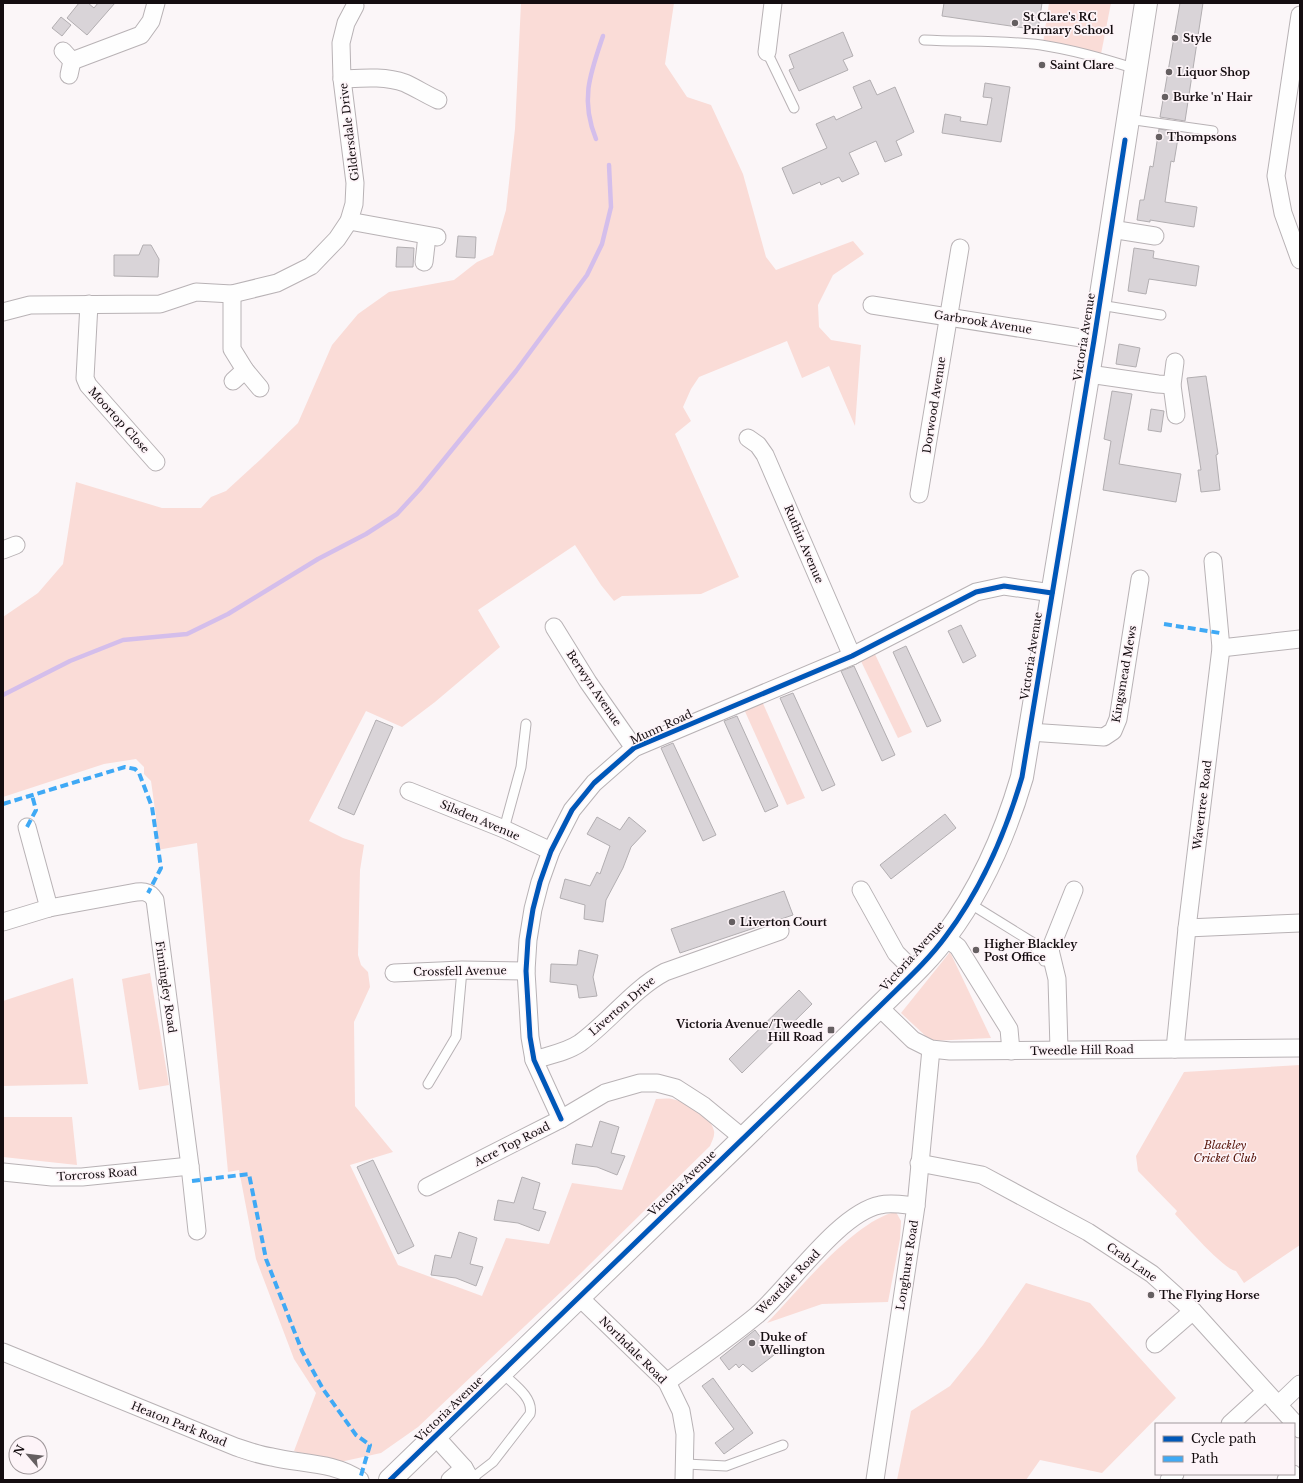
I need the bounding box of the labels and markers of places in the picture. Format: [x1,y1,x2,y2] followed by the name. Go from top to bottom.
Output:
[1023,10,1114,37] place label: St Clare's RC Primary School
[1010,18,1020,28] marker: St Clare's RC Primary School
[1183,31,1212,45] place label: Style
[1170,33,1180,43] marker: Style
[1050,58,1114,72] place label: Saint Clare
[1037,60,1047,70] marker: Saint Clare
[1177,65,1250,79] place label: Liquor Shop
[1164,67,1174,77] marker: Liquor Shop
[1173,90,1253,104] place label: Burke 'n' Hair
[1160,92,1170,102] marker: Burke 'n' Hair
[1167,130,1237,144] place label: Thompsons
[1154,132,1164,142] marker: Thompsons
[740,915,828,929] place label: Liverton Court
[727,917,737,927] marker: Liverton Court
[984,937,1078,964] place label: Higher Blackley Post Office
[971,945,981,955] marker: Higher Blackley Post Office
[675,1017,824,1044] place label: Victoria Avenue/Tweedle Hill Road
[826,1025,836,1035] marker: Victoria Avenue/Tweedle Hill Road
[1159,1288,1260,1302] place label: The Flying Horse
[1146,1290,1156,1300] marker: The Flying Horse
[759,1330,825,1357] place label: Duke of Wellington
[747,1338,757,1348] marker: Duke of Wellington

